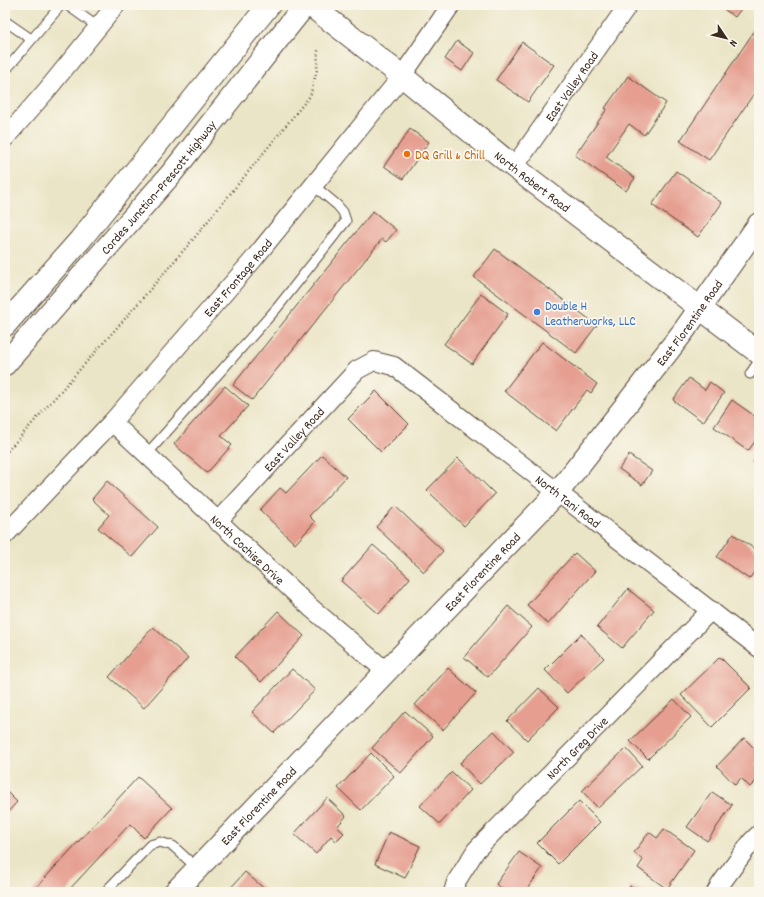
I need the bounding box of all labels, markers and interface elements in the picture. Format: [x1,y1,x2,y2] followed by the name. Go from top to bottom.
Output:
[706,18,746,58] north arrow
[724,36,741,50] text: N
[542,48,604,127] street label: East Valley Road
[98,117,222,260] street label: Cordes Junction–Prescott Highway
[415,147,485,166] place label: DQ Grill & Chill
[489,148,573,218] street label: North Robert Road
[402,149,412,159] marker: DQ Grill & Chill
[200,236,278,322] street label: East Frontage Road
[653,277,729,371] street label: East Florentine Road
[545,298,636,332] place label: Double H Leatherworks, LLC
[532,307,542,317] marker: Double H Leatherworks, LLC
[261,404,330,477] street label: East Valley Road
[530,471,604,534] street label: North Tani Road
[205,511,288,591] street label: North Cochise Drive
[441,529,526,617] street label: East Florentine Road
[543,713,614,785] street label: North Greg Drive
[217,763,302,851] street label: East Florentine Road

